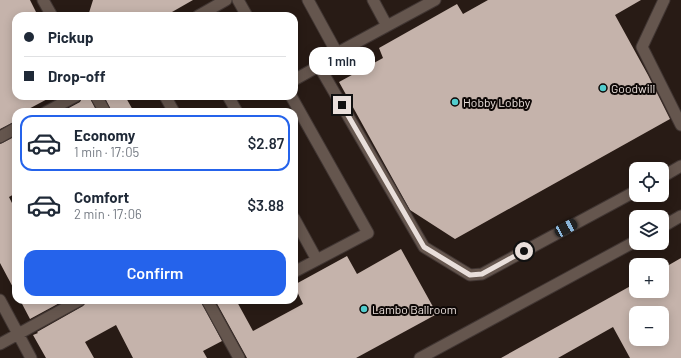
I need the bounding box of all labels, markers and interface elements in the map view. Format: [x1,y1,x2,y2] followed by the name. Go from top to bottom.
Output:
[48,28,94,46] text: Pickup
[309,47,375,75] callout: 1 min
[328,53,356,69] text: 1 min
[48,67,106,85] text: Drop-off
[611,81,655,95] place label: Goodwill
[598,83,608,93] marker: Goodwill
[463,95,531,109] place label: Hobby Lobby
[333,96,351,114] route end
[450,97,460,107] marker: Hobby Lobby
[26,125,62,161] icon: car
[74,126,135,144] text: Economy
[248,134,284,152] text: $2.87
[74,144,139,160] text: 1 min · 17:05
[629,162,669,346] map controls
[629,162,669,202] button: locate
[26,187,62,223] icon: car
[74,188,129,206] text: Comfort
[247,196,284,214] text: $3.88
[74,206,142,222] text: 2 min · 17:06
[629,210,669,250] button: layers
[553,217,579,239] car
[515,242,533,260] route start
[24,250,286,296] button: Confirm
[629,258,669,298] button: +
[372,302,457,316] place label: Lambo Ballroom
[359,304,369,314] marker: Lambo Ballroom
[629,306,669,346] button: −

